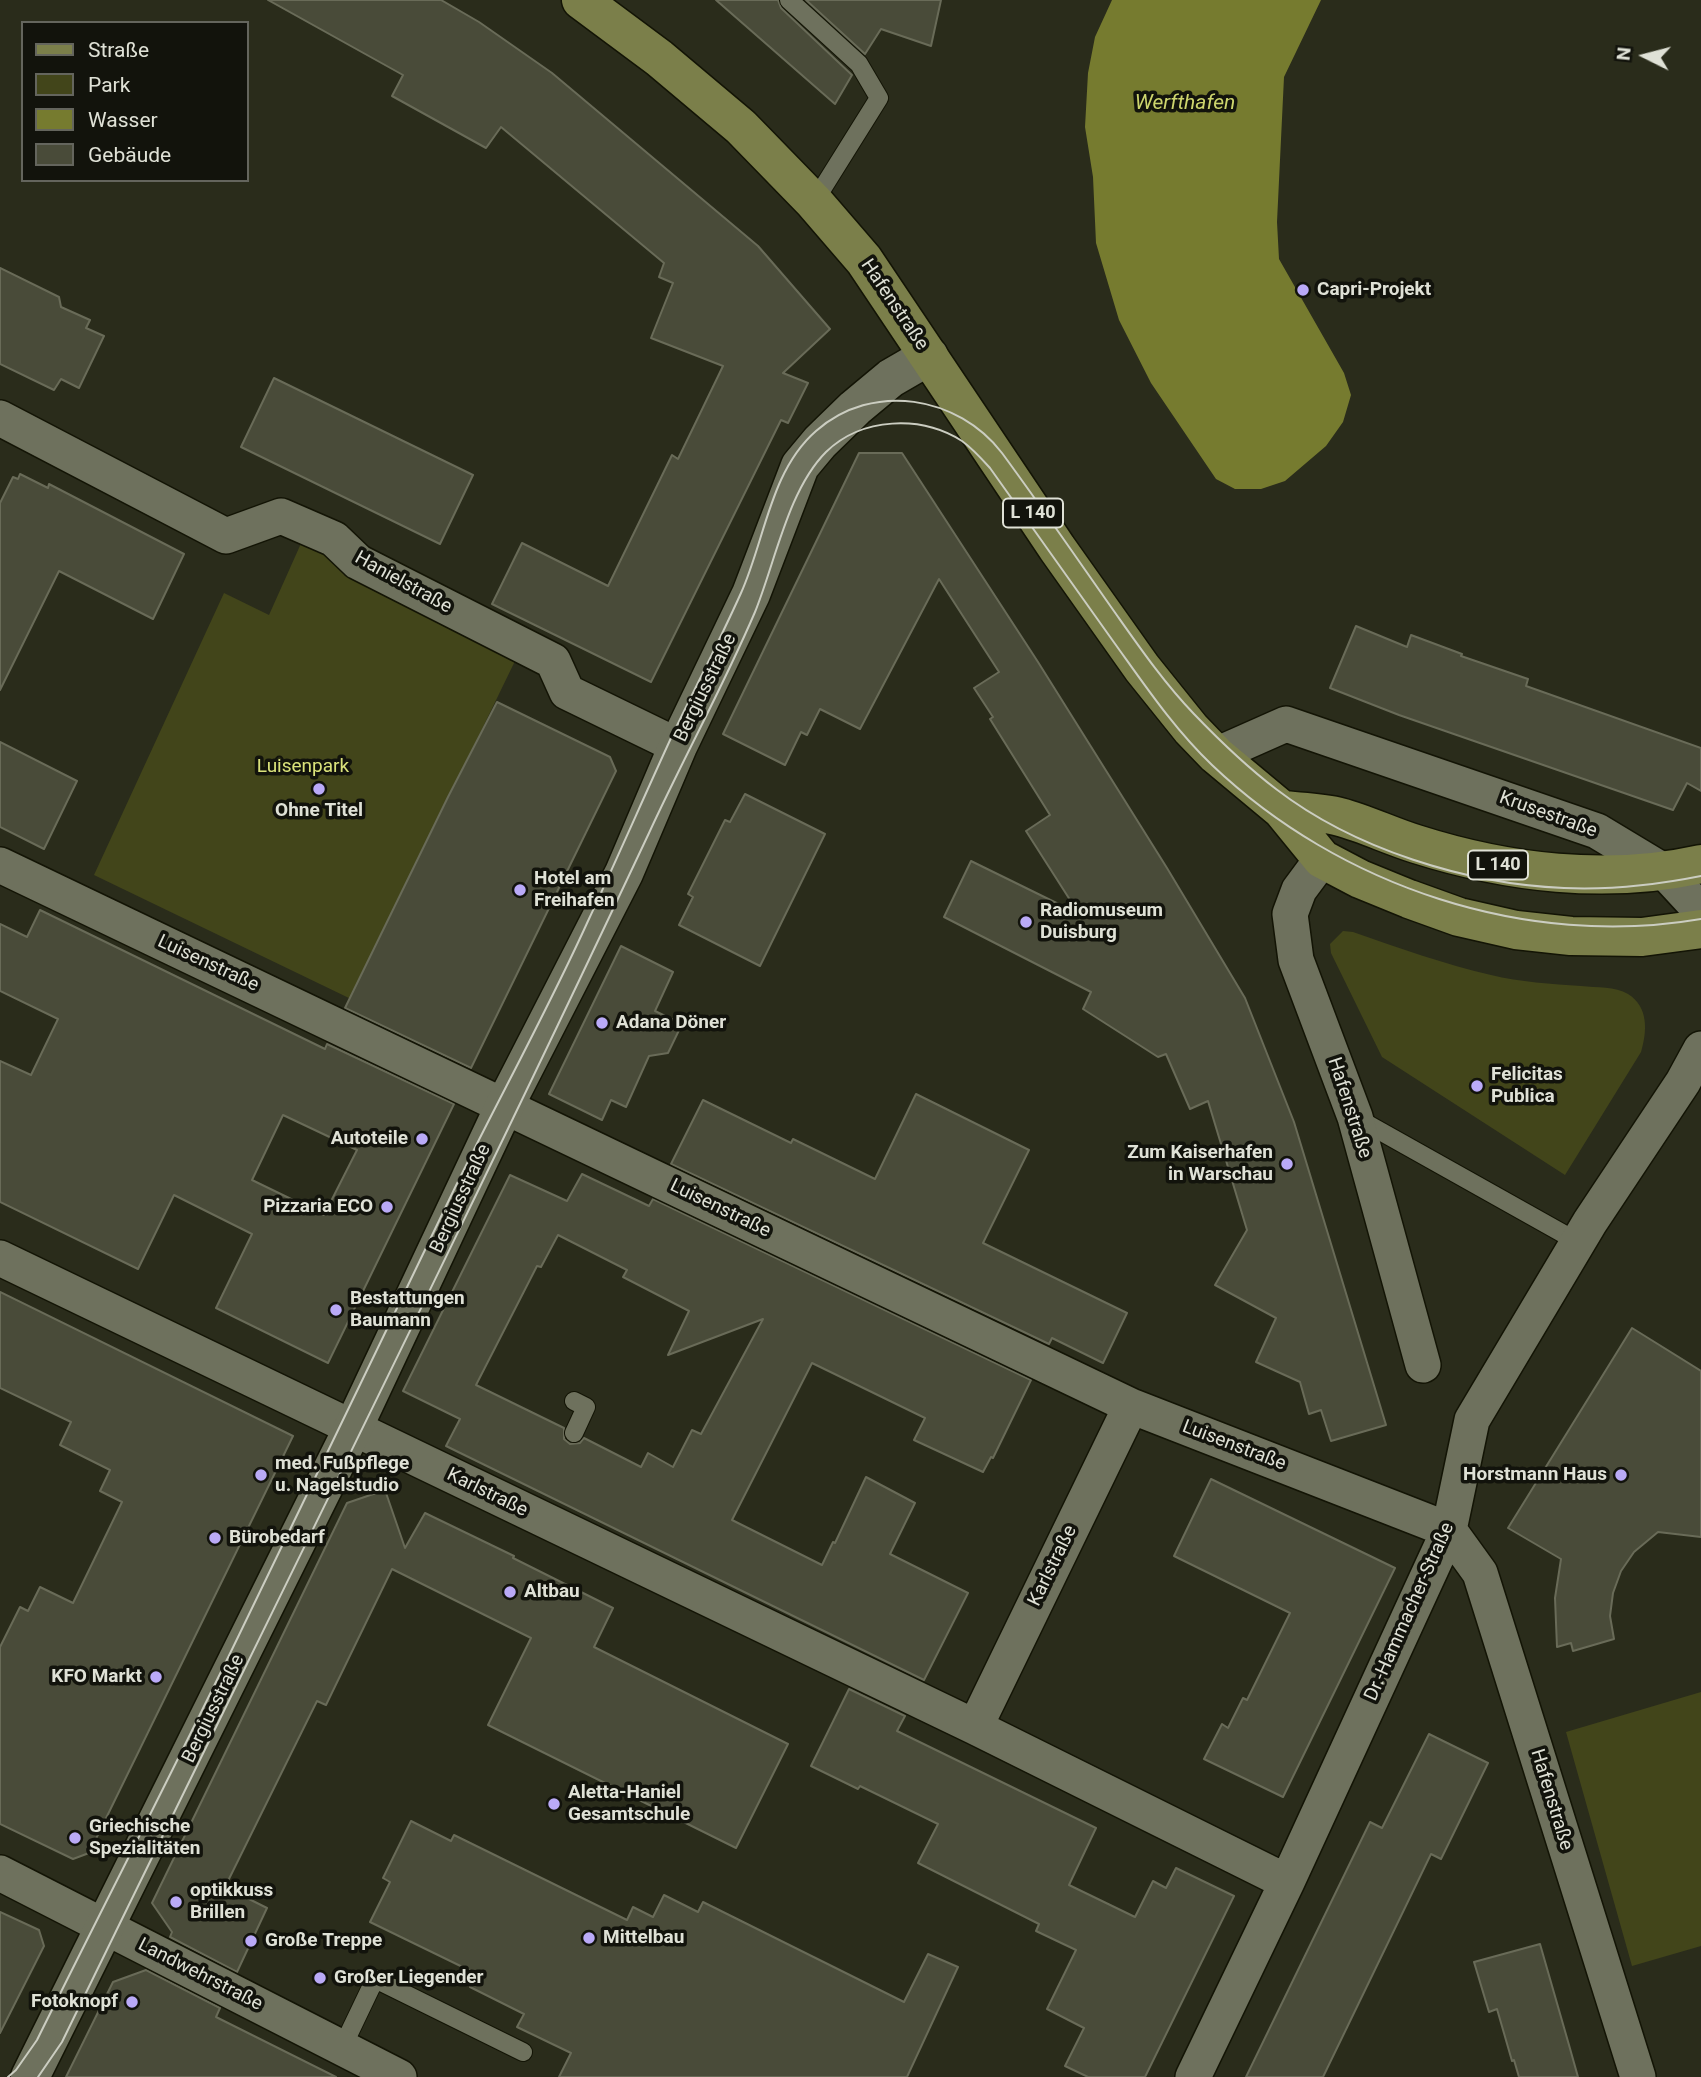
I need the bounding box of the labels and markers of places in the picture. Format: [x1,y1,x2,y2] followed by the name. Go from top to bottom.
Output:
[1317,279,1431,301] place label: Capri-Projekt
[1295,282,1311,298] marker: Capri-Projekt
[311,781,327,797] marker: Ohne Titel
[275,800,363,822] place label: Ohne Titel
[534,868,615,912] place label: Hotel am Freihafen
[512,882,528,898] marker: Hotel am Freihafen
[1040,900,1163,944] place label: Radiomuseum Duisburg
[1018,914,1034,930] marker: Radiomuseum Duisburg
[616,1012,726,1034] place label: Adana Döner
[594,1015,610,1031] marker: Adana Döner
[1491,1064,1563,1108] place label: Felicitas Publica
[1469,1078,1485,1094] marker: Felicitas Publica
[331,1128,408,1150] place label: Autoteile
[414,1131,430,1147] marker: Autoteile
[1127,1142,1273,1186] place label: Zum Kaiserhafen in Warschau
[1279,1156,1295,1172] marker: Zum Kaiserhafen in Warschau
[263,1196,373,1218] place label: Pizzaria ECO
[379,1199,395,1215] marker: Pizzaria ECO
[350,1288,465,1332] place label: Bestattungen Baumann
[328,1302,344,1318] marker: Bestattungen Baumann
[275,1453,409,1497] place label: med. Fußpflege u. Nagelstudio
[1463,1464,1607,1486] place label: Horstmann Haus
[253,1467,269,1483] marker: med. Fußpflege u. Nagelstudio
[1613,1467,1629,1483] marker: Horstmann Haus
[229,1527,325,1549] place label: Bürobedarf
[207,1530,223,1546] marker: Bürobedarf
[524,1581,580,1603] place label: Altbau
[502,1584,518,1600] marker: Altbau
[51,1666,142,1688] place label: KFO Markt
[148,1669,164,1685] marker: KFO Markt
[568,1782,690,1826] place label: Aletta-Haniel Gesamtschule
[546,1796,562,1812] marker: Aletta-Haniel Gesamtschule
[89,1816,201,1860] place label: Griechische Spezialitäten
[67,1830,83,1846] marker: Griechische Spezialitäten
[190,1880,273,1924] place label: optikkuss Brillen
[168,1894,184,1910] marker: optikkuss Brillen
[603,1927,684,1949] place label: Mittelbau
[265,1930,382,1952] place label: Große Treppe
[581,1930,597,1946] marker: Mittelbau
[243,1933,259,1949] marker: Große Treppe
[334,1967,484,1989] place label: Großer Liegender
[312,1970,328,1986] marker: Großer Liegender
[31,1991,118,2013] place label: Fotoknopf
[124,1994,140,2010] marker: Fotoknopf

